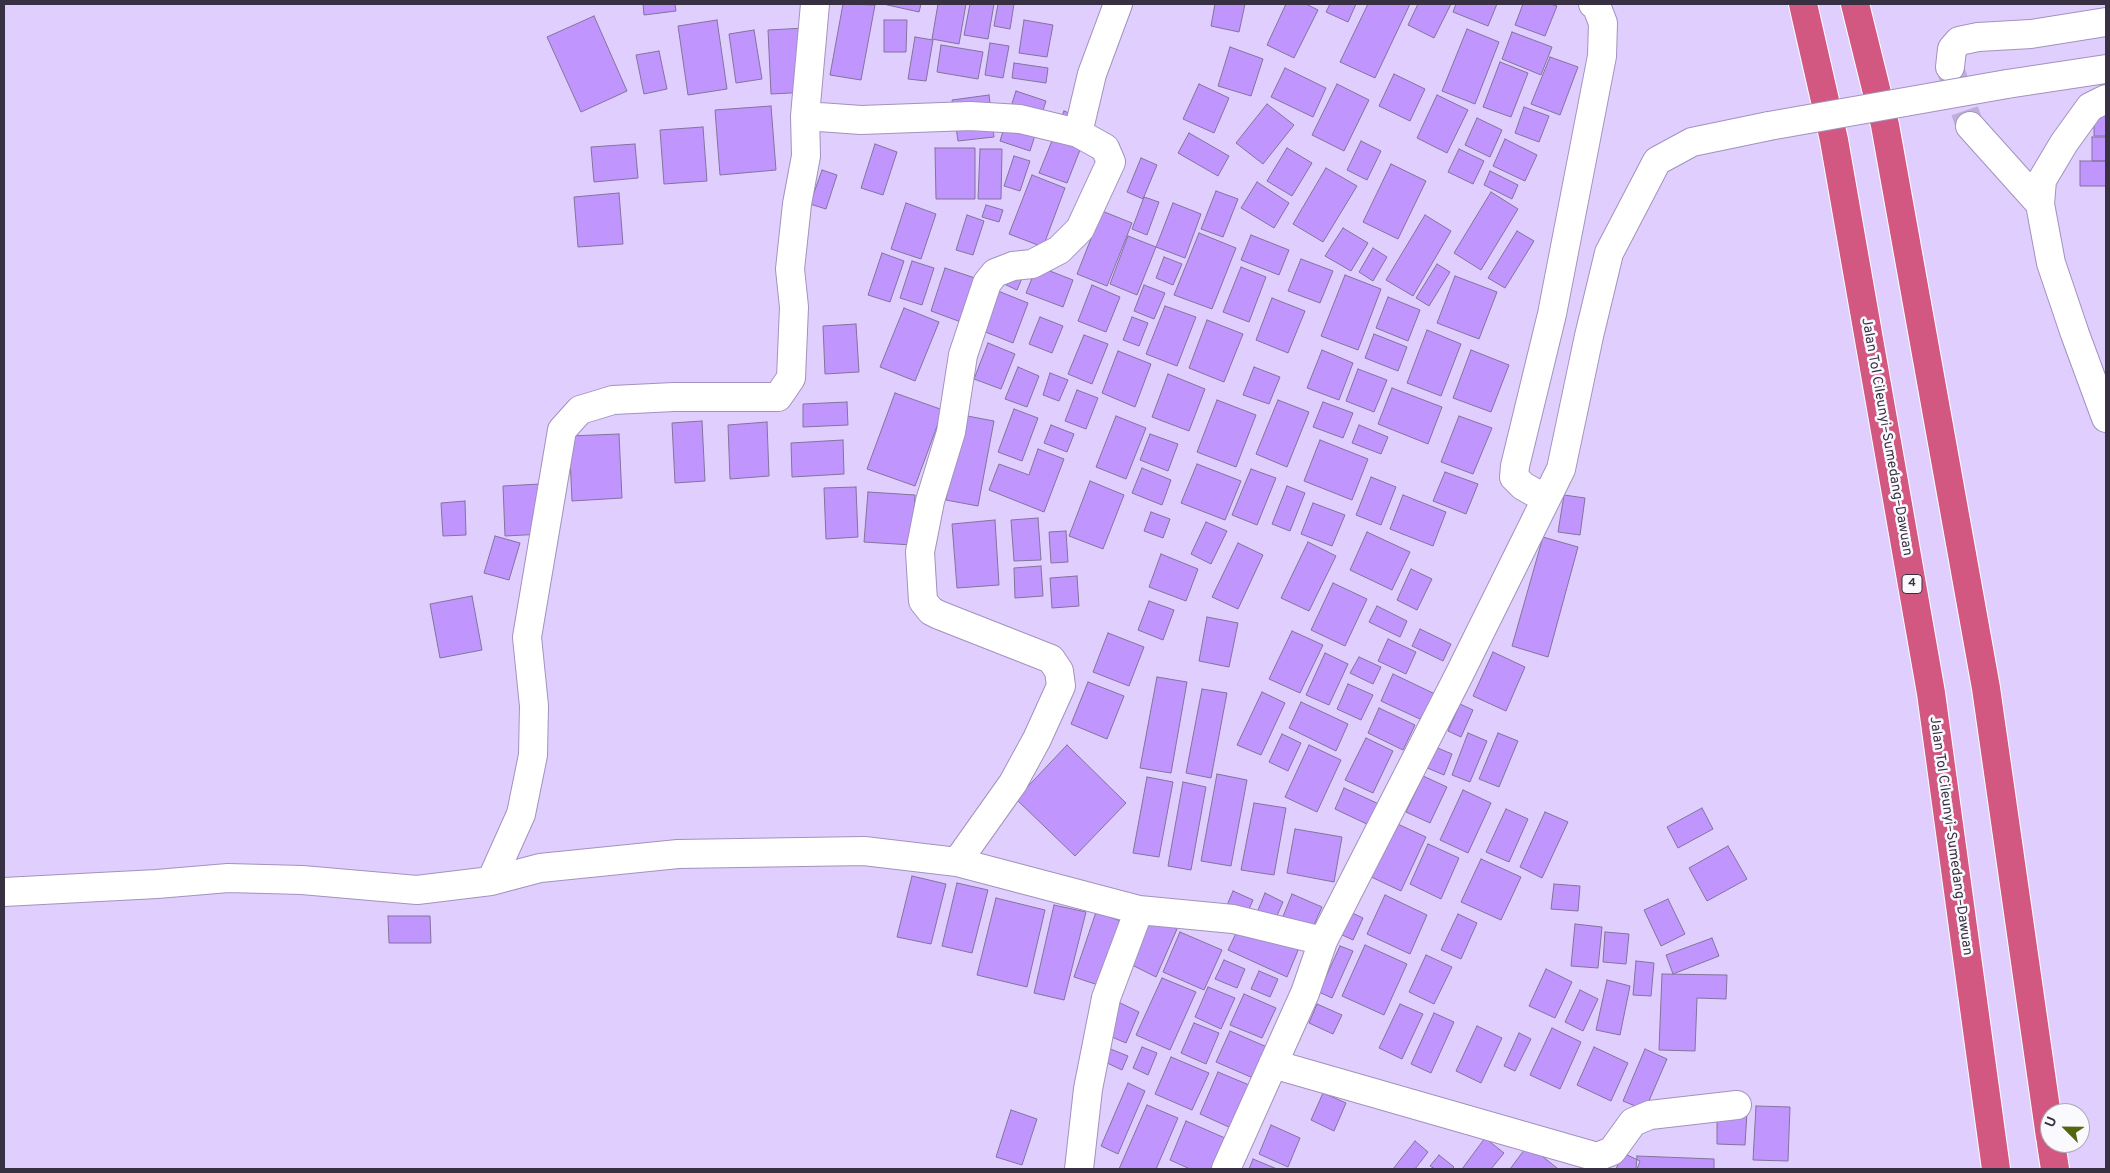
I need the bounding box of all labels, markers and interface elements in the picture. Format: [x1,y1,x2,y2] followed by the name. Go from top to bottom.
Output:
[1857,317,1915,557] street label: Jalan Tol Cileunyi–Sumedang–Dawuan
[1902,574,1922,594] road number: 4
[1925,715,1975,957] street label: Jalan Tol Cileunyi–Sumedang–Dawuan
[2040,1103,2090,1153] north arrow
[2042,1114,2061,1130] text: U

